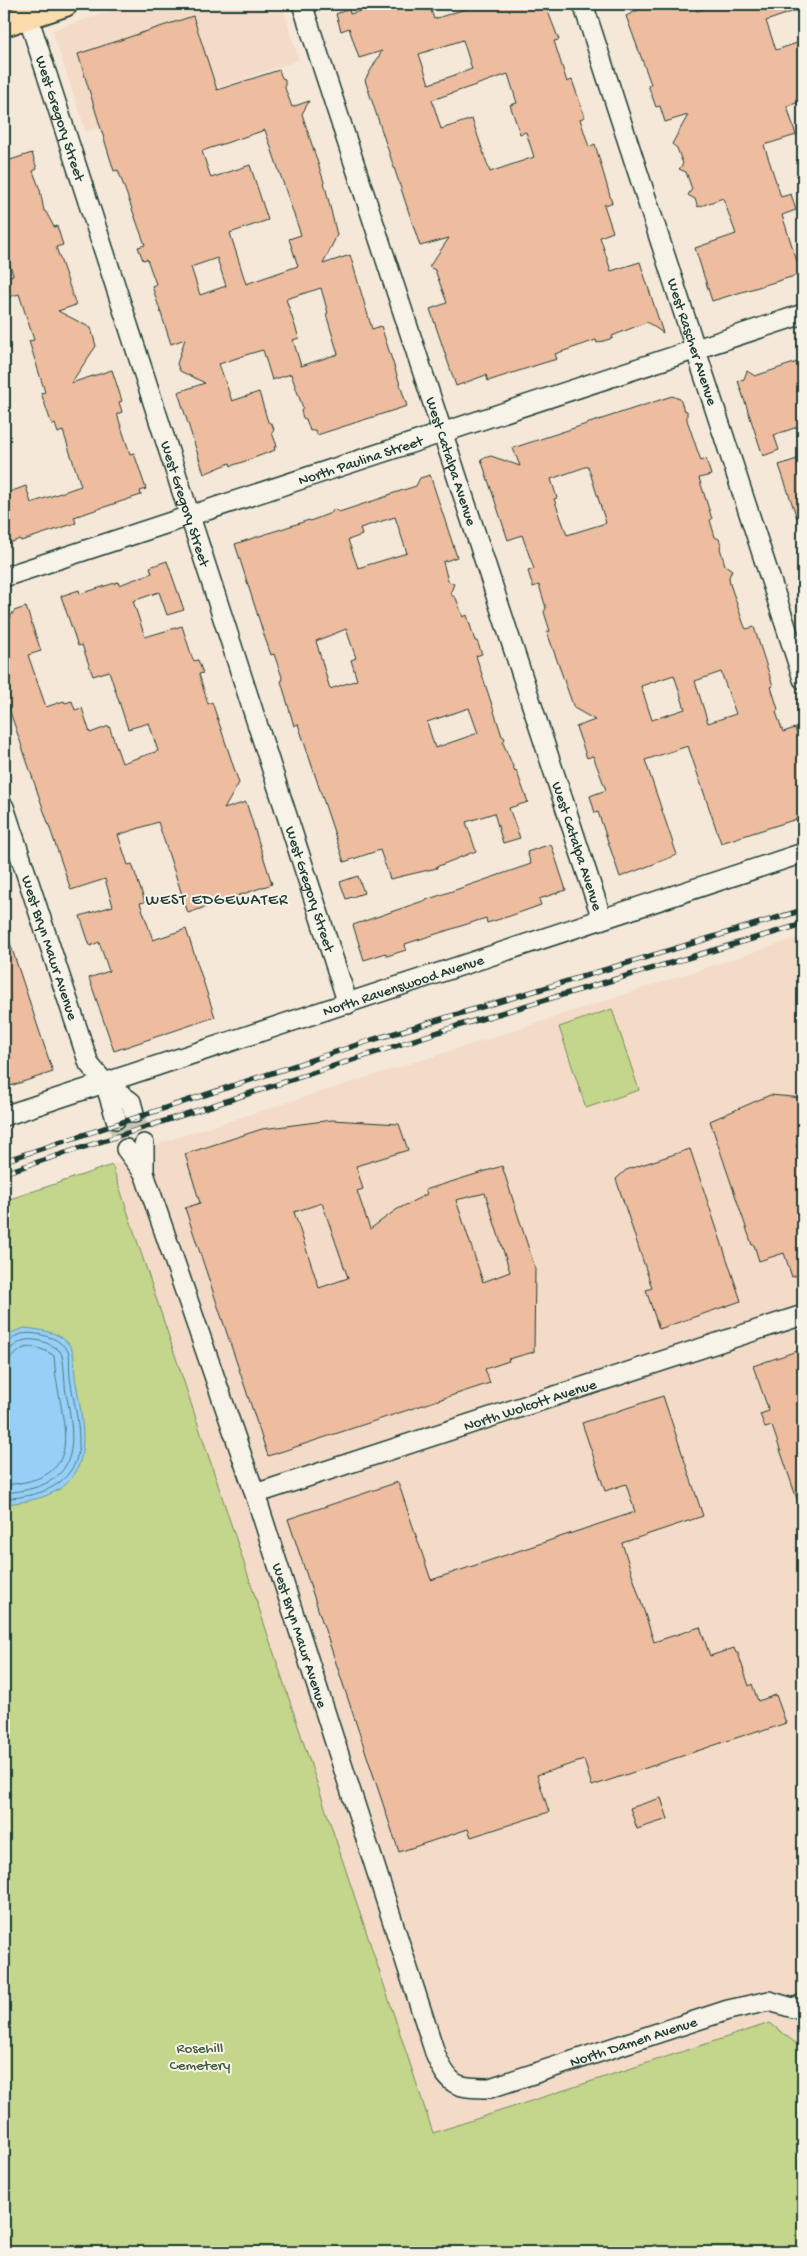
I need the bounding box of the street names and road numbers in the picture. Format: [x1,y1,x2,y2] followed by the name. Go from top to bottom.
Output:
[30,54,88,186] street label: West Gregory Street
[662,276,720,408] street label: West Rascher Avenue
[420,395,480,529] street label: West Catalpa Avenue
[296,432,427,491] street label: North Paulina Street
[155,439,213,571] street label: West Gregory Street
[547,780,606,913] street label: West Catalpa Avenue
[280,824,338,956] street label: West Gregory Street
[16,874,81,1023] street label: West Bryn Mawr Avenue
[321,952,487,1021] street label: North Ravenswood Avenue
[462,1376,599,1436] street label: North Wolcott Avenue
[267,1561,330,1711] street label: West Bryn Mawr Avenue
[568,2014,700,2072] street label: North Damen Avenue

